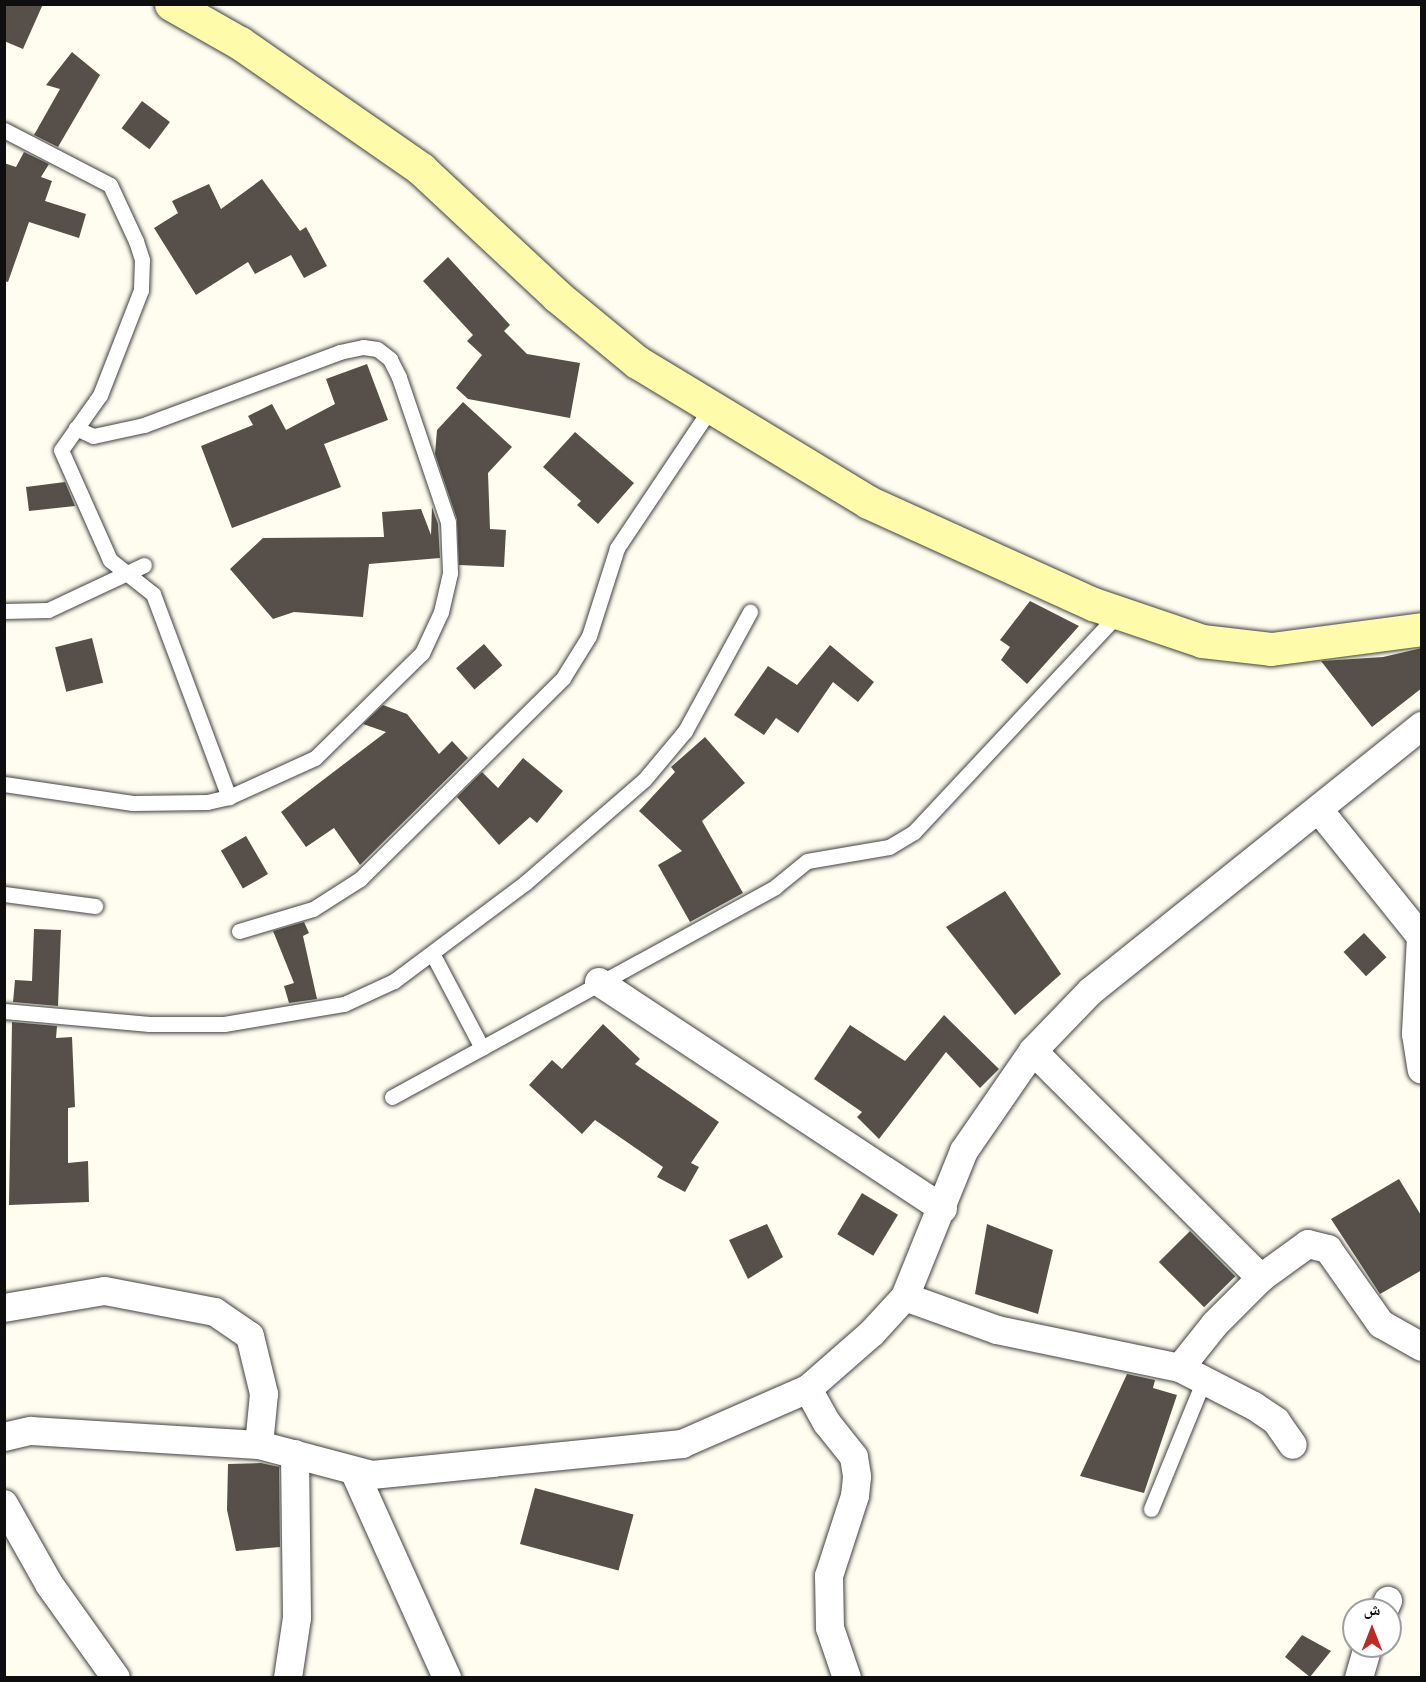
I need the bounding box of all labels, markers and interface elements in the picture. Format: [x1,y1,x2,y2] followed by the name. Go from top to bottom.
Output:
[1342,1598,1402,1658] north arrow
[1364,1598,1380,1625] text: ش

